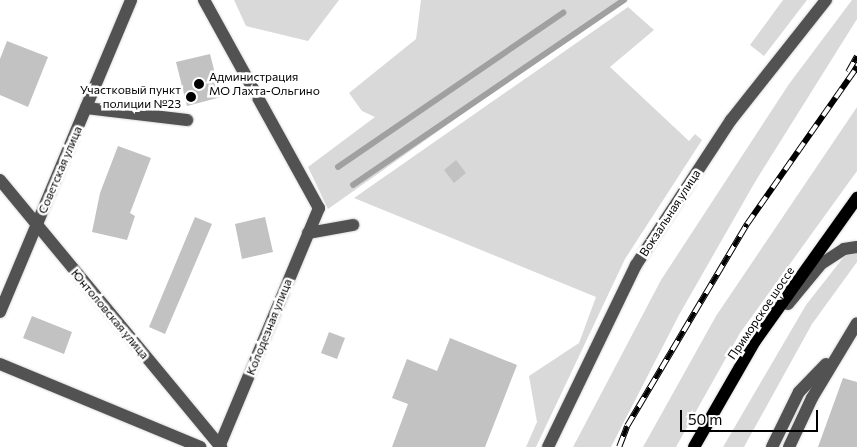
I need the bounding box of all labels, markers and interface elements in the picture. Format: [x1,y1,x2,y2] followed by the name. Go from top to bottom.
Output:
[209,70,320,98] place label: Администрация МО Лахта-Ольгино
[193,78,205,90] marker: Администрация МО Лахта-Ольгино
[80,83,181,111] place label: Участковый пункт полиции №23
[185,91,197,103] marker: Участковый пункт полиции №23
[35,124,85,216] street label: Советская улица
[636,167,704,259] street label: Вокзальная улица
[725,264,797,362] street label: Приморское шоссе
[68,266,152,362] street label: Юнтоловская улица
[243,277,295,377] street label: Колодезная улица
[682,400,820,432] scale bar
[688,410,722,428] text: 50 m

